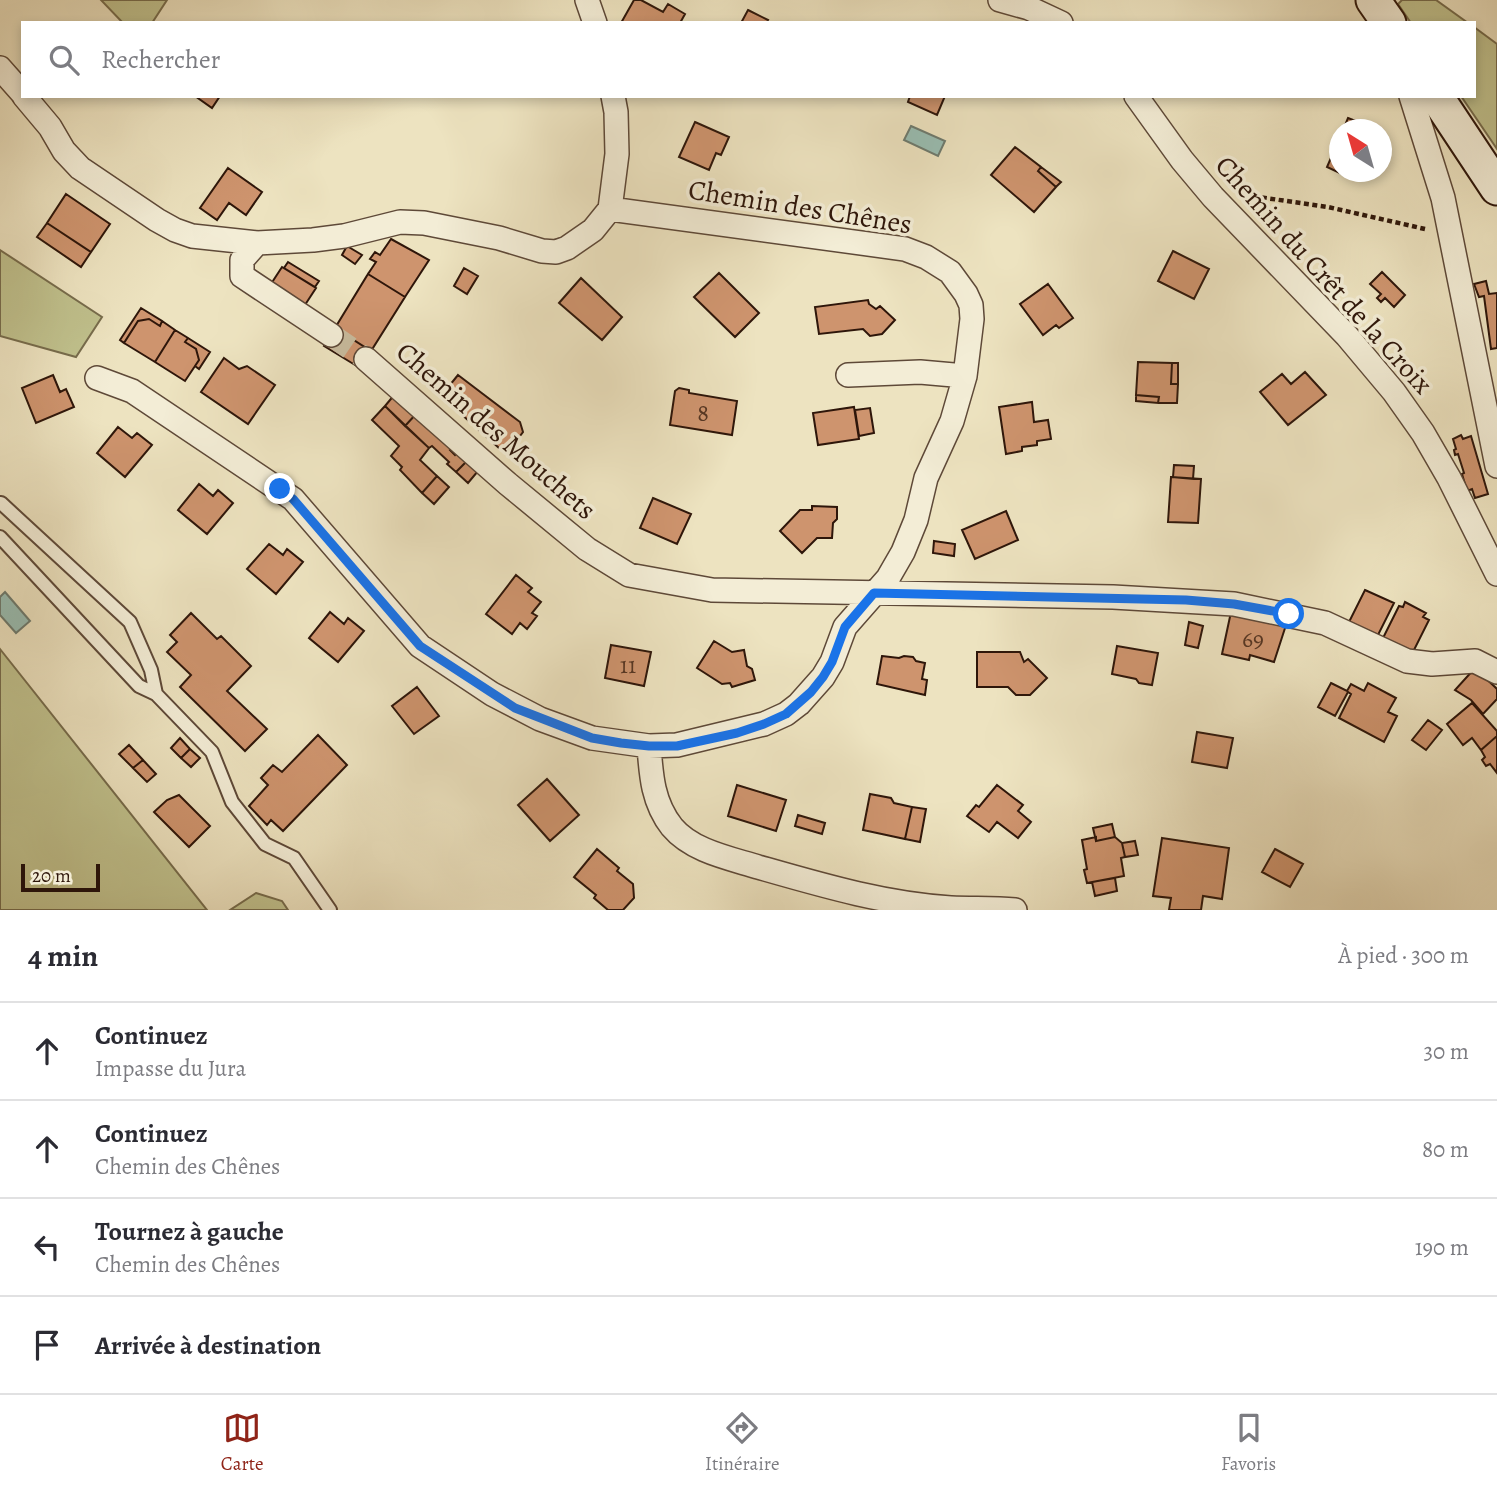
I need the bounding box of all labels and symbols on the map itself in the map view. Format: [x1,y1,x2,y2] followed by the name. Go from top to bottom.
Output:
[1329,119,1392,182] north arrow
[1207,148,1442,403] street label: Chemin du Crêt de la Croix
[686,171,914,243] street label: Chemin des Chênes
[388,333,604,529] street label: Chemin des Mouchets
[697,397,709,429] house number: 8
[264,473,295,504] route end
[1273,598,1304,629] route start
[1242,623,1264,655] house number: 69
[620,649,636,681] house number: 11
[21,861,100,893] scale bar

